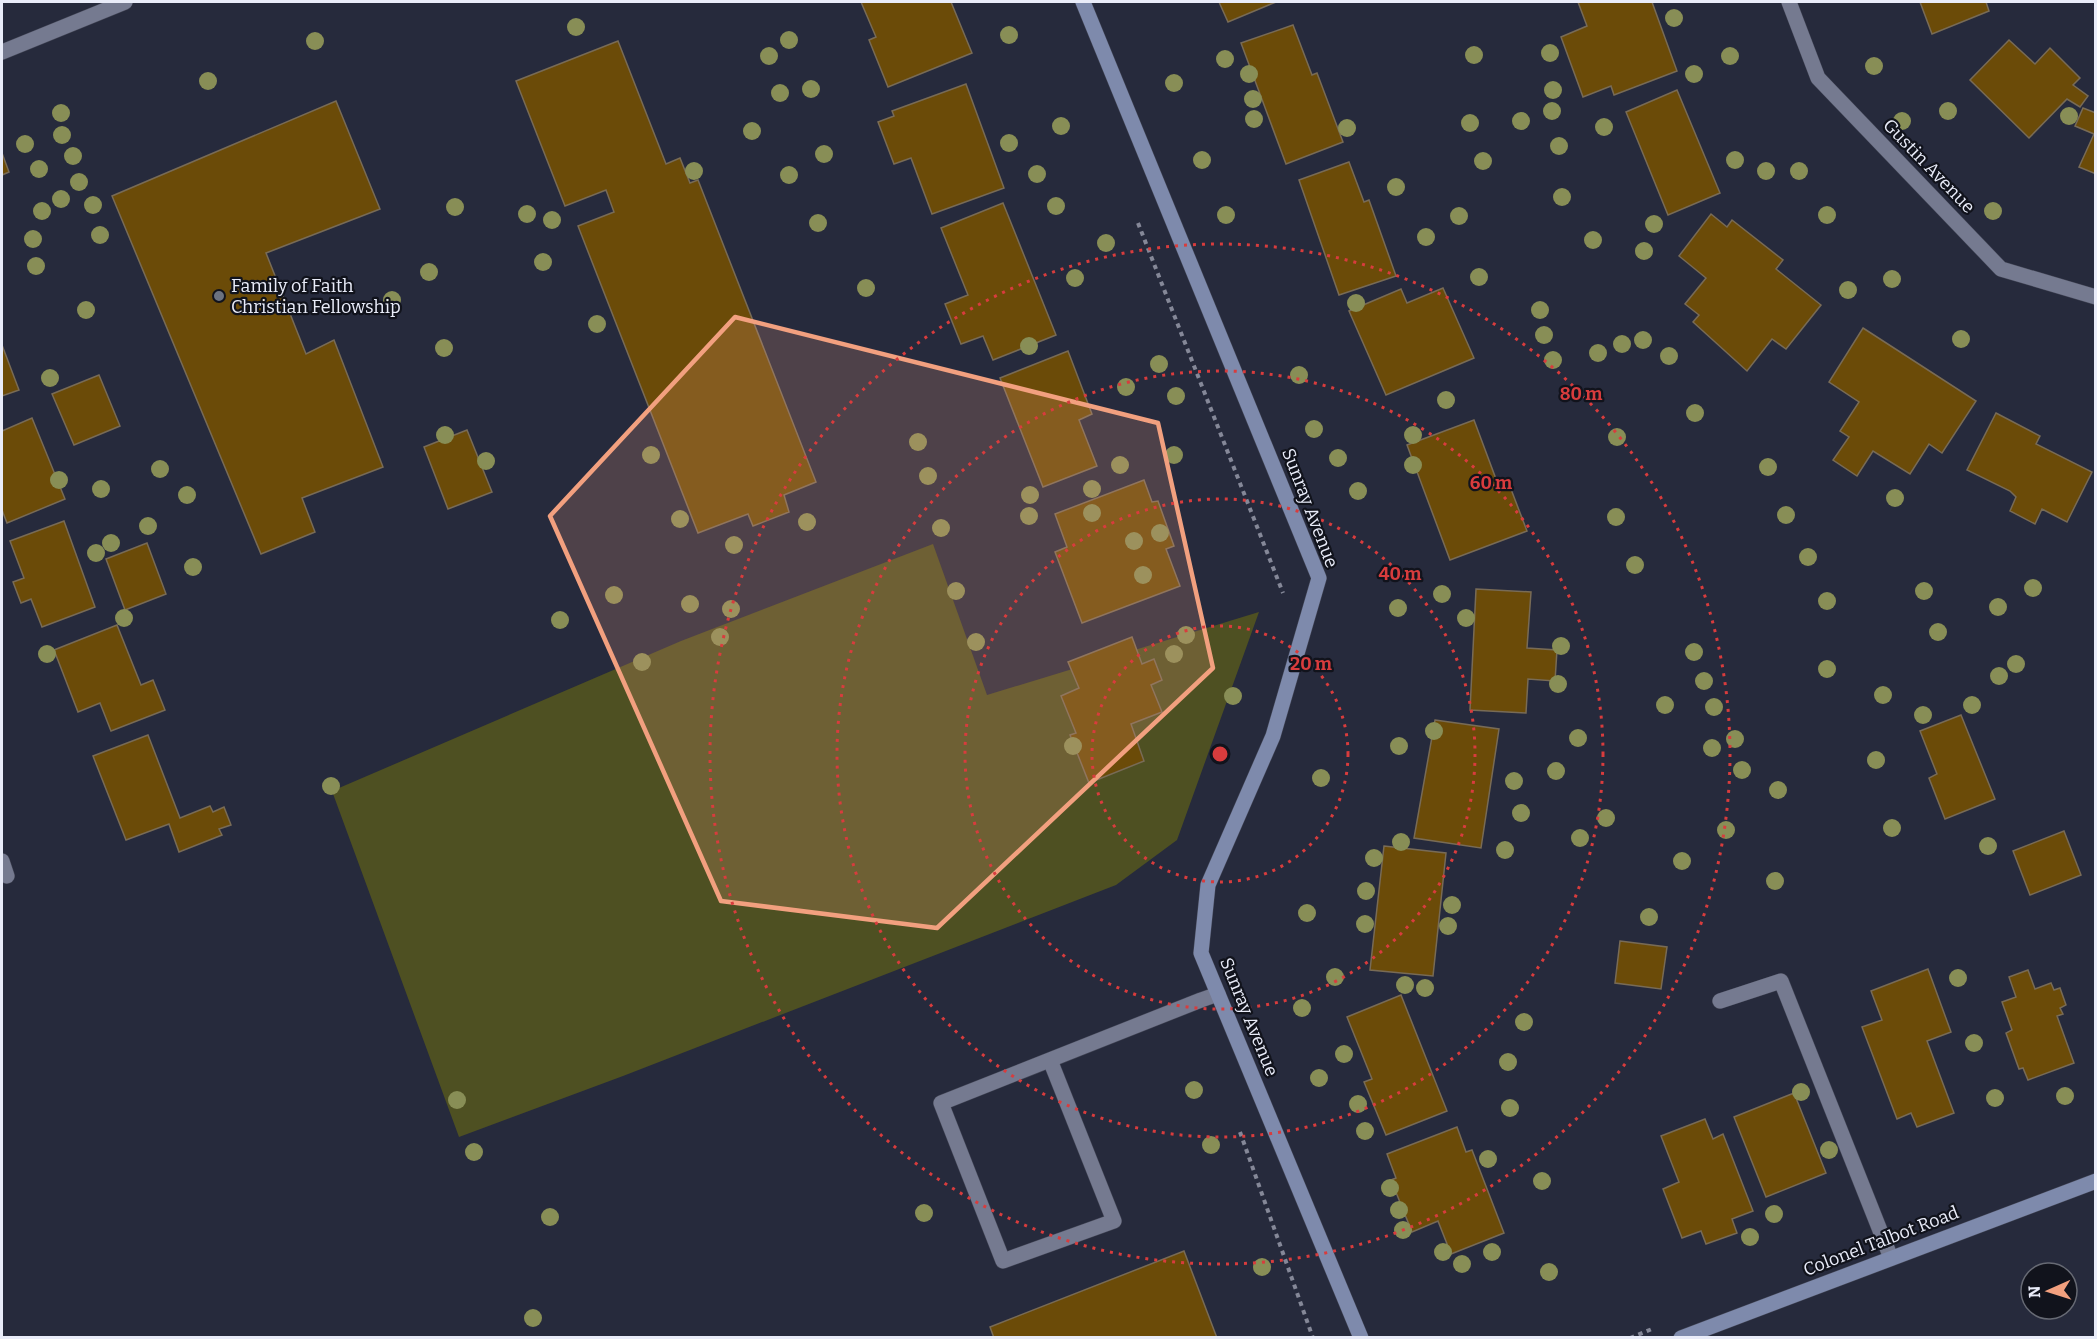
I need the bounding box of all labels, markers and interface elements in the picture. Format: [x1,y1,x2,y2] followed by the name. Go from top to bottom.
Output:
[1878,114,1980,218] street label: Gustin Avenue
[231,275,401,318] place label: Family of Faith Christian Fellowship
[212,289,226,303] marker: Family of Faith Christian Fellowship
[1560,383,1602,405] text: 80 m
[1277,445,1343,571] street label: Sunray Avenue
[1470,472,1512,494] text: 60 m
[1379,563,1421,585] text: 40 m
[1290,653,1332,675] text: 20 m
[1210,744,1230,764] centre of rings
[1215,954,1283,1080] street label: Sunray Avenue
[1800,1201,1962,1281] street label: Colonel Talbot Road
[2019,1261,2079,1321] north arrow
[2025,1285,2044,1298] text: N

